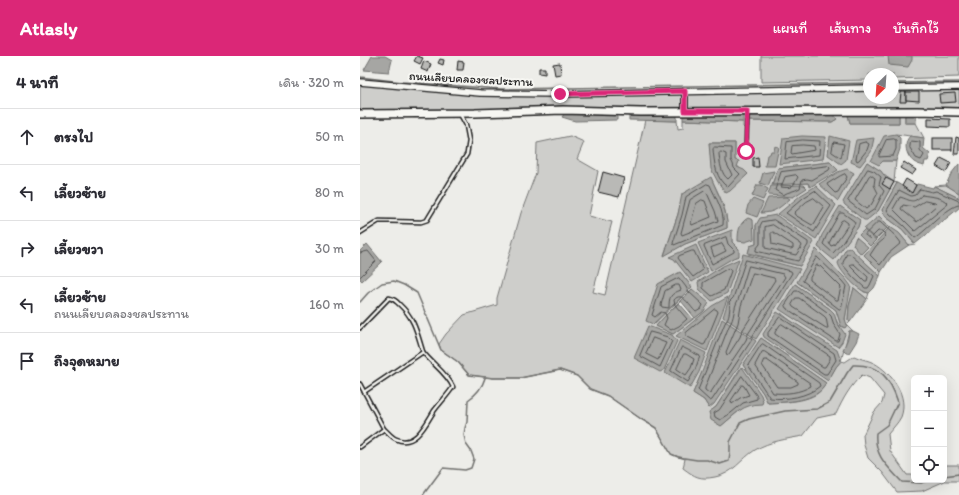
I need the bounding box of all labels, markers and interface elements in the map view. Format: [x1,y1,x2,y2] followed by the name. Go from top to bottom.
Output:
[20,17,77,40] text: Atlasly
[773,20,807,37] text: แผนที่
[829,20,871,37] text: เส้นทาง
[893,20,939,37] text: บันทึกไว้
[863,68,899,104] north arrow
[408,69,534,89] street label: ถนนเลียบคลองชลประทาน
[16,72,58,92] text: 4 นาที
[279,75,344,90] text: เดิน · 320 m
[551,85,569,103] route end
[16,126,38,148] icon: ahead
[54,128,93,146] text: ตรงไป
[315,129,344,144] text: 50 m
[737,142,755,160] route start
[16,182,38,204] icon: left
[54,184,106,202] text: เลี้ยวซ้าย
[315,185,344,200] text: 80 m
[16,238,38,260] icon: right
[54,240,104,258] text: เลี้ยวขวา
[315,241,344,256] text: 30 m
[54,288,106,306] text: เลี้ยวซ้าย
[16,294,38,316] icon: left
[309,297,344,312] text: 160 m
[54,306,189,321] text: ถนนเลียบคลองชลประทาน
[16,350,38,372] icon: arrive
[54,352,120,370] text: ถึงจุดหมาย
[911,375,947,483] map controls
[911,375,947,411] button: +
[911,411,947,447] button: −
[911,447,947,483] button: locate

